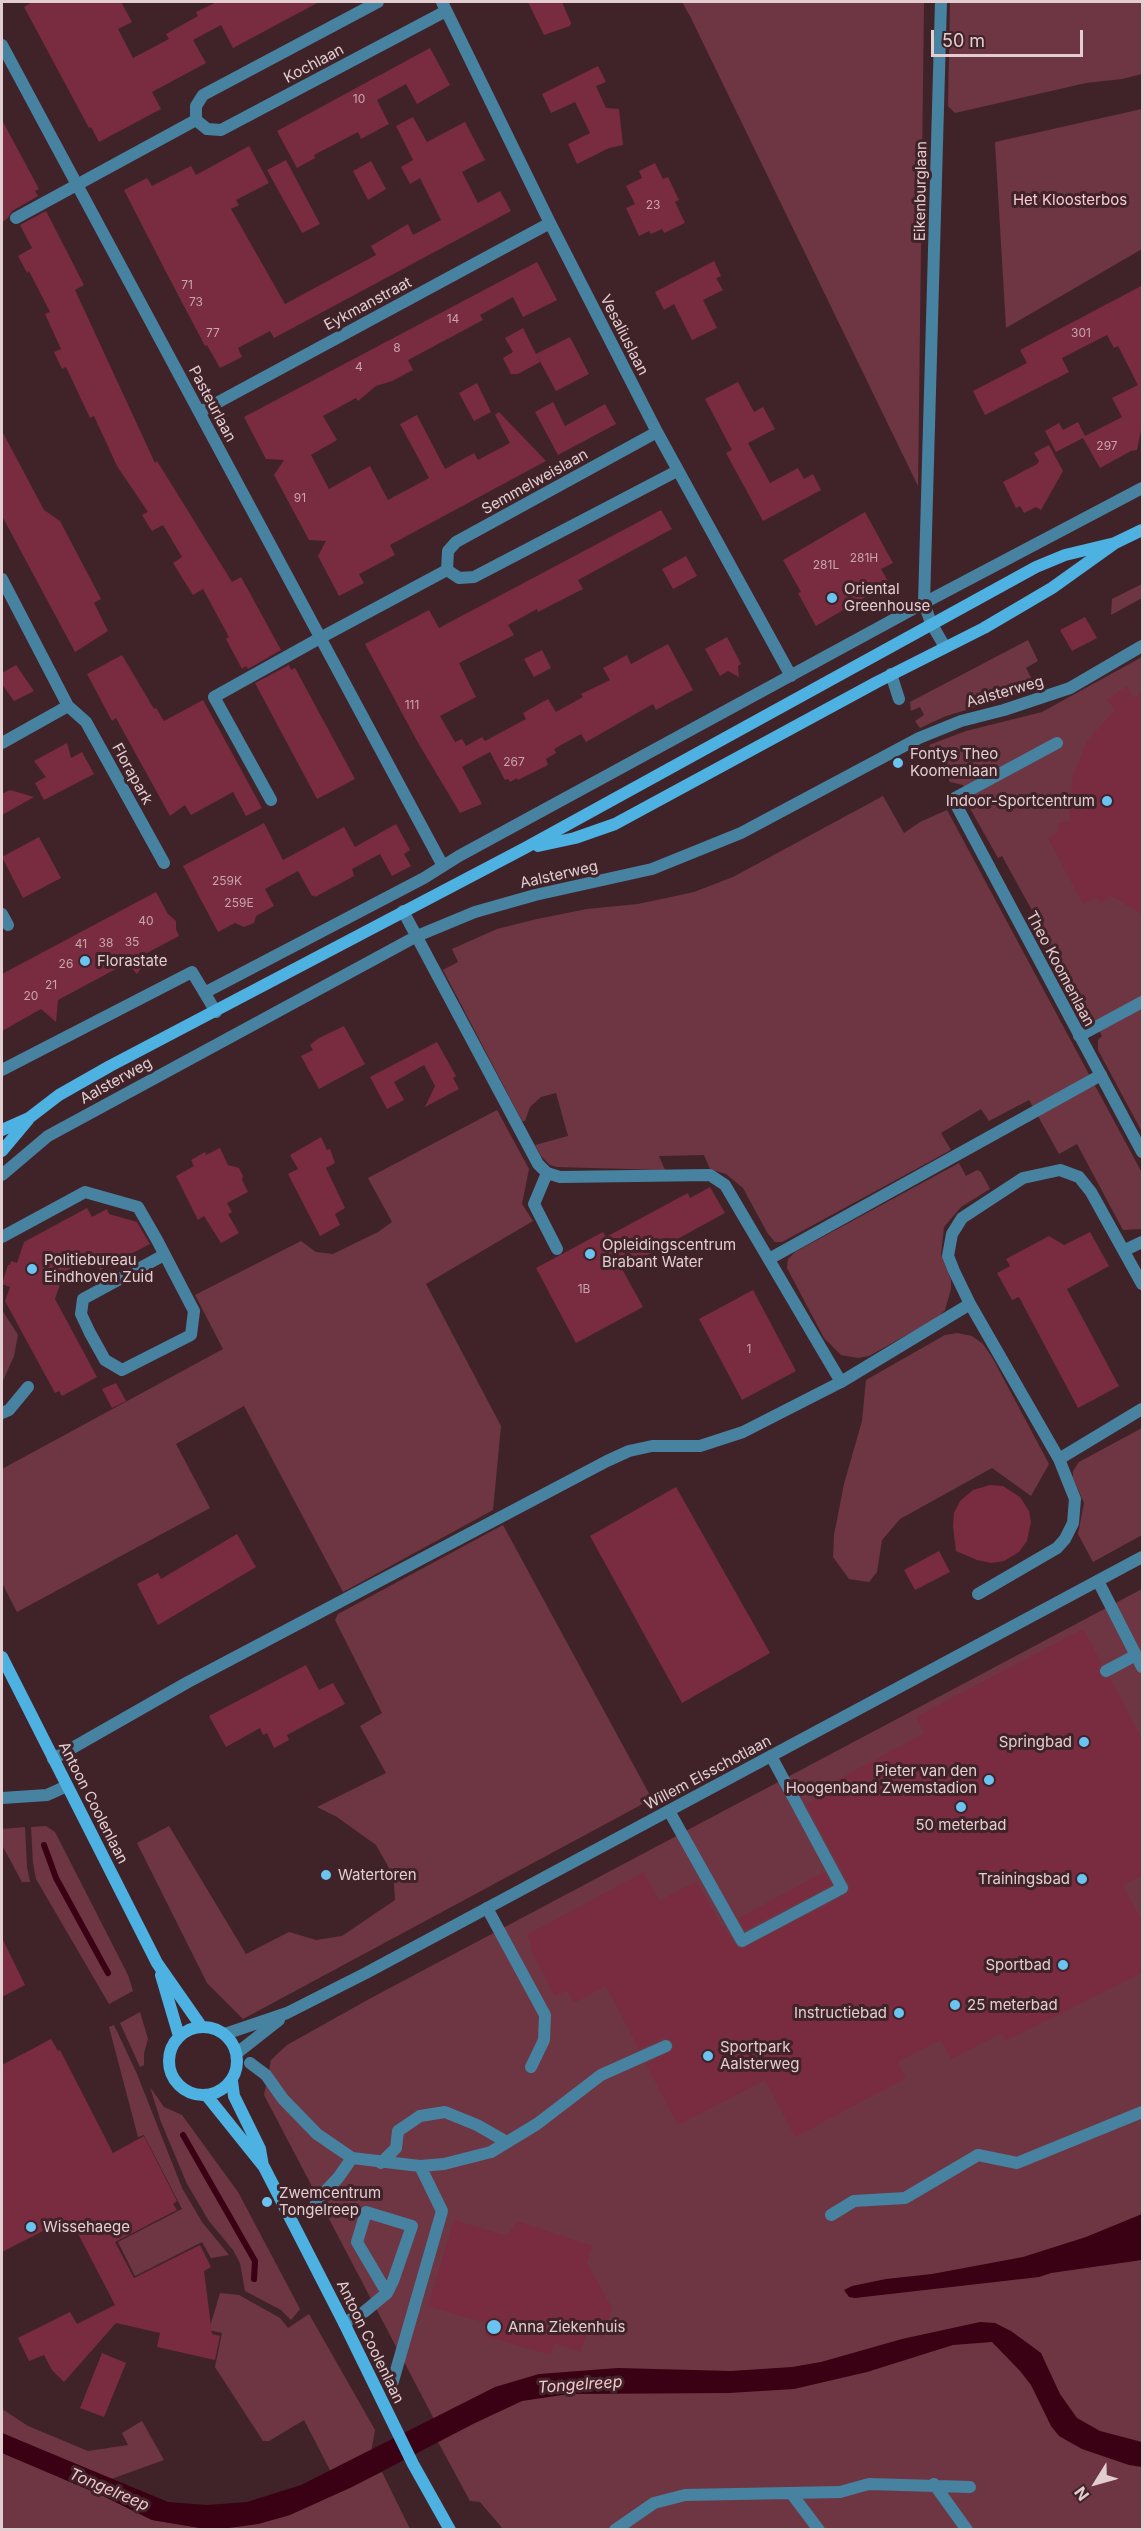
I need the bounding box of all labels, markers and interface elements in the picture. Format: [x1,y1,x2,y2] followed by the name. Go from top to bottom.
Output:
[934,18,1086,56] scale bar
[942,30,985,51] text: 50 m
[281,41,347,87] street label: Kochlaan
[353,92,365,106] house number: 10
[911,141,931,241] street label: Eikenburglaan
[1013,191,1127,209] park label: Het Kloosterbos
[646,198,660,212] house number: 23
[321,273,415,335] street label: Eykmanstraat
[181,278,193,292] house number: 71
[596,292,652,378] street label: Vesaliuslaan
[189,295,203,309] house number: 73
[447,312,459,326] house number: 14
[206,326,220,340] house number: 77
[1071,326,1091,340] house number: 301
[393,341,401,355] house number: 8
[355,360,363,374] house number: 4
[184,363,240,445] street label: Pasteurlaan
[1096,439,1118,453] house number: 297
[479,445,591,519] street label: Semmelweislaan
[294,491,306,505] house number: 91
[850,551,878,565] house number: 281H
[813,558,839,572] house number: 281L
[844,580,930,615] place label: Oriental Greenhouse
[825,591,839,605] marker: Oriental Greenhouse
[964,672,1046,712] street label: Aalsterweg
[405,698,419,712] house number: 111
[108,740,156,808] street label: Florapark
[910,745,998,780] place label: Fontys Theo Koomenlaan
[503,755,525,769] house number: 267
[891,756,905,770] marker: Fontys Theo Koomenlaan
[946,792,1095,810] place label: Indoor-Sportcentrum
[1100,794,1114,808] marker: Indoor-Sportcentrum
[518,857,600,893] street label: Aalsterweg
[212,874,242,888] house number: 259K
[224,896,254,910] house number: 259E
[1022,908,1098,1030] street label: Theo Koomenlaan
[138,914,154,928] house number: 40
[125,935,139,949] house number: 35
[99,936,113,950] house number: 38
[75,937,87,951] house number: 41
[97,952,167,970] place label: Florastate
[78,954,92,968] marker: Florastate
[59,957,73,971] house number: 26
[45,978,57,992] house number: 21
[24,989,38,1003] house number: 20
[77,1054,155,1108] street label: Aalsterweg
[602,1236,736,1271] place label: Opleidingscentrum Brabant Water
[583,1247,597,1261] marker: Opleidingscentrum Brabant Water
[44,1251,153,1286] place label: Politiebureau Eindhoven Zuid
[25,1262,39,1276] marker: Politiebureau Eindhoven Zuid
[578,1282,590,1296] house number: 1B
[747,1342,751,1356] house number: 1
[642,1732,774,1814] street label: Willem Elsschotlaan
[999,1733,1072,1751] place label: Springbad
[1077,1735,1091,1749] marker: Springbad
[54,1739,132,1867] street label: Antoon Coolenlaan
[786,1762,977,1797] place label: Pieter van den Hoogenband Zwemstadion
[982,1773,996,1787] marker: Pieter van den Hoogenband Zwemstadion
[954,1800,968,1814] marker: 50 meterbad
[915,1816,1007,1834] place label: 50 meterbad
[338,1866,417,1884] place label: Watertoren
[319,1868,333,1882] marker: Watertoren
[978,1870,1070,1888] place label: Trainingsbad
[1075,1872,1089,1886] marker: Trainingsbad
[985,1956,1051,1974] place label: Sportbad
[1056,1958,1070,1972] marker: Sportbad
[967,1996,1058,2014] place label: 25 meterbad
[948,1998,962,2012] marker: 25 meterbad
[794,2004,887,2022] place label: Instructiebad
[892,2006,906,2020] marker: Instructiebad
[720,2038,800,2073] place label: Sportpark Aalsterweg
[701,2049,715,2063] marker: Sportpark Aalsterweg
[279,2184,381,2219] place label: Zwemcentrum Tongelreep
[260,2195,274,2209] marker: Zwemcentrum Tongelreep
[43,2218,130,2236] place label: Wissehaege
[24,2220,38,2234] marker: Wissehaege
[332,2278,408,2406] street label: Antoon Coolenlaan
[485,2318,503,2336] marker: Anna Ziekenhuis
[508,2318,625,2336] place label: Anna Ziekenhuis
[537,2372,623,2398] water label: Tongelreep
[1066,2453,1126,2513] north arrow
[66,2465,152,2515] water label: Tongelreep
[1070,2483,1093,2505] text: N

